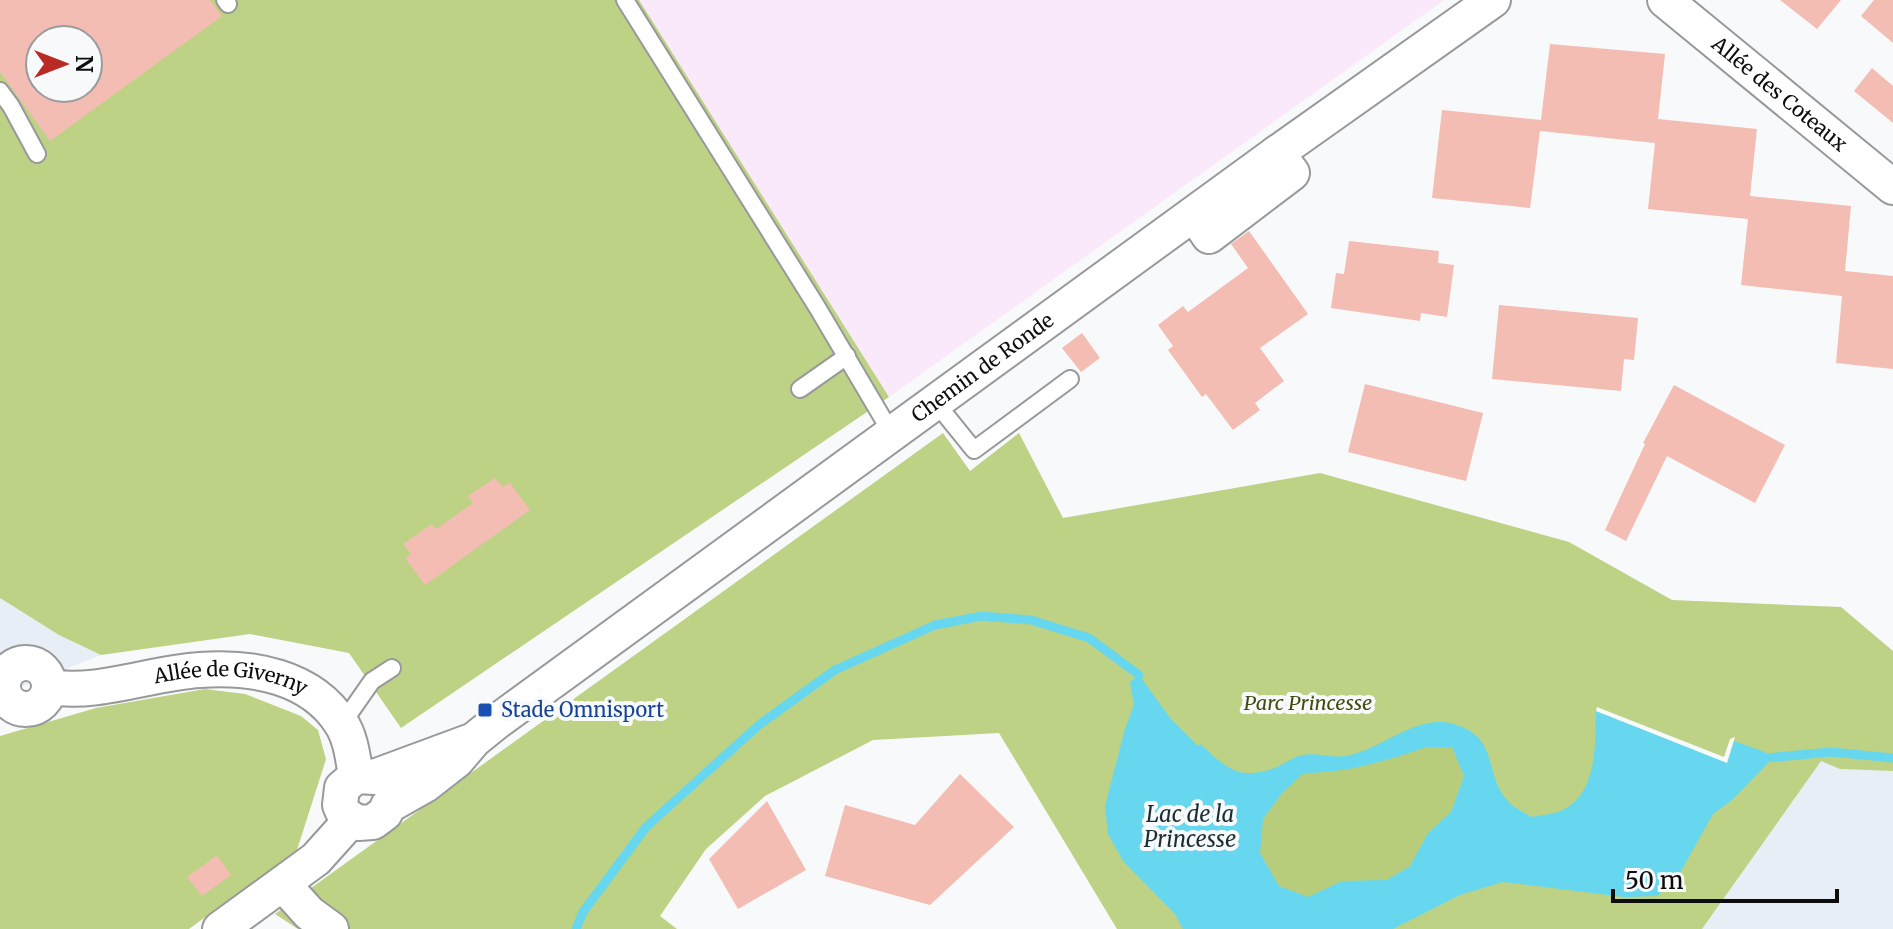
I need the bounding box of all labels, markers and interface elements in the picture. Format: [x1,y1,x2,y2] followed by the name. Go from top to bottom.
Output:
[24,24,104,104] north arrow
[1706,30,1853,156] street label: Allée des Coteaux
[70,55,98,73] text: N
[906,307,1058,427] street label: Chemin de Ronde
[151,656,312,700] street label: Allée de Giverny
[1244,690,1372,715] park label: Parc Princesse
[501,697,664,722] place label: Stade Omnisport
[476,701,494,719] marker: Stade Omnisport
[1144,800,1236,853] water label: Lac de la Princesse
[1613,853,1837,903] scale bar
[1625,865,1684,896] text: 50 m

